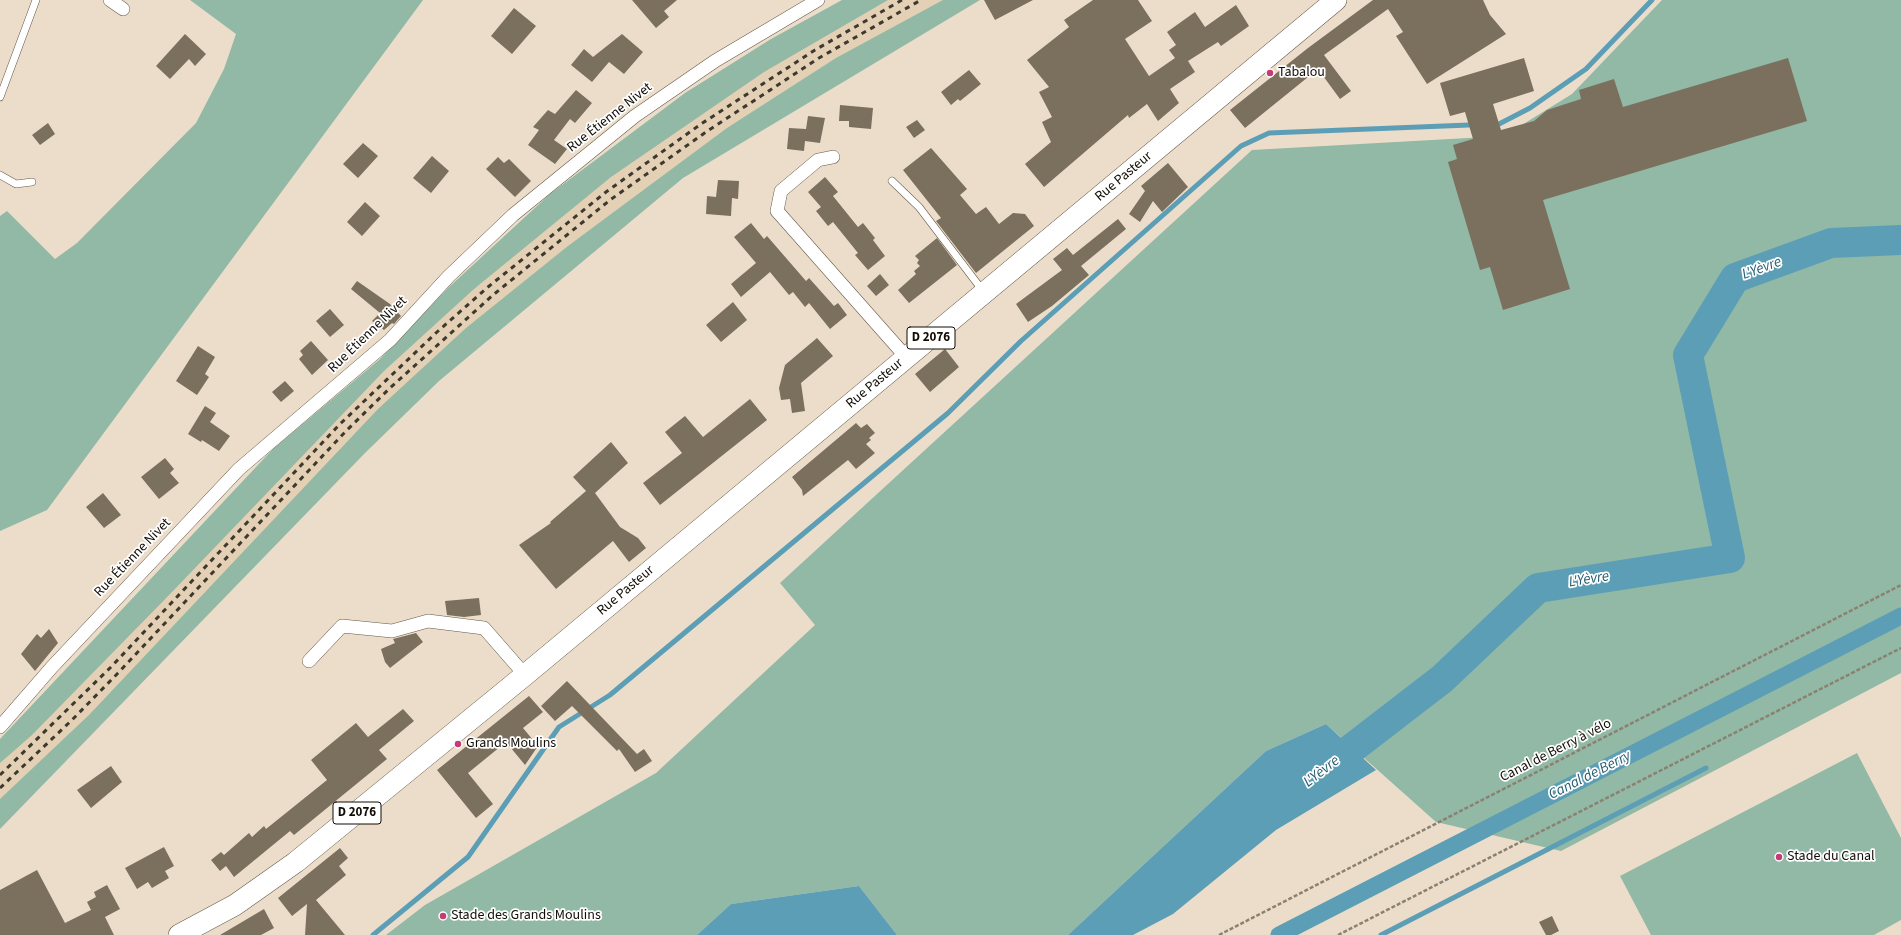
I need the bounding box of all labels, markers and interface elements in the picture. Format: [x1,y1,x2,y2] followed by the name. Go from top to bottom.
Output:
[1278,65,1325,81] place label: Tabalou
[1265,68,1275,78] marker: Tabalou
[564,80,656,156] street label: Rue Étienne Nivet
[1092,148,1156,206] street label: Rue Pasteur
[1740,254,1784,284] water label: L'Yèvre
[325,293,411,377] street label: Rue Étienne Nivet
[907,327,955,349] road number: D 2076
[843,355,907,413] street label: Rue Pasteur
[91,515,175,601] street label: Rue Étienne Nivet
[594,562,658,620] street label: Rue Pasteur
[1567,568,1611,592] water label: L'Yèvre
[1498,716,1614,786] street label: Canal de Berry à vélo
[466,736,556,752] place label: Grands Moulins
[453,739,463,749] marker: Grands Moulins
[1546,748,1634,804] water label: Canal de Berry
[1300,752,1344,792] water label: L'Yèvre
[333,802,381,824] road number: D 2076
[1787,849,1875,865] place label: Stade du Canal
[1774,852,1784,862] marker: Stade du Canal
[451,908,601,924] place label: Stade des Grands Moulins
[438,911,448,921] marker: Stade des Grands Moulins

